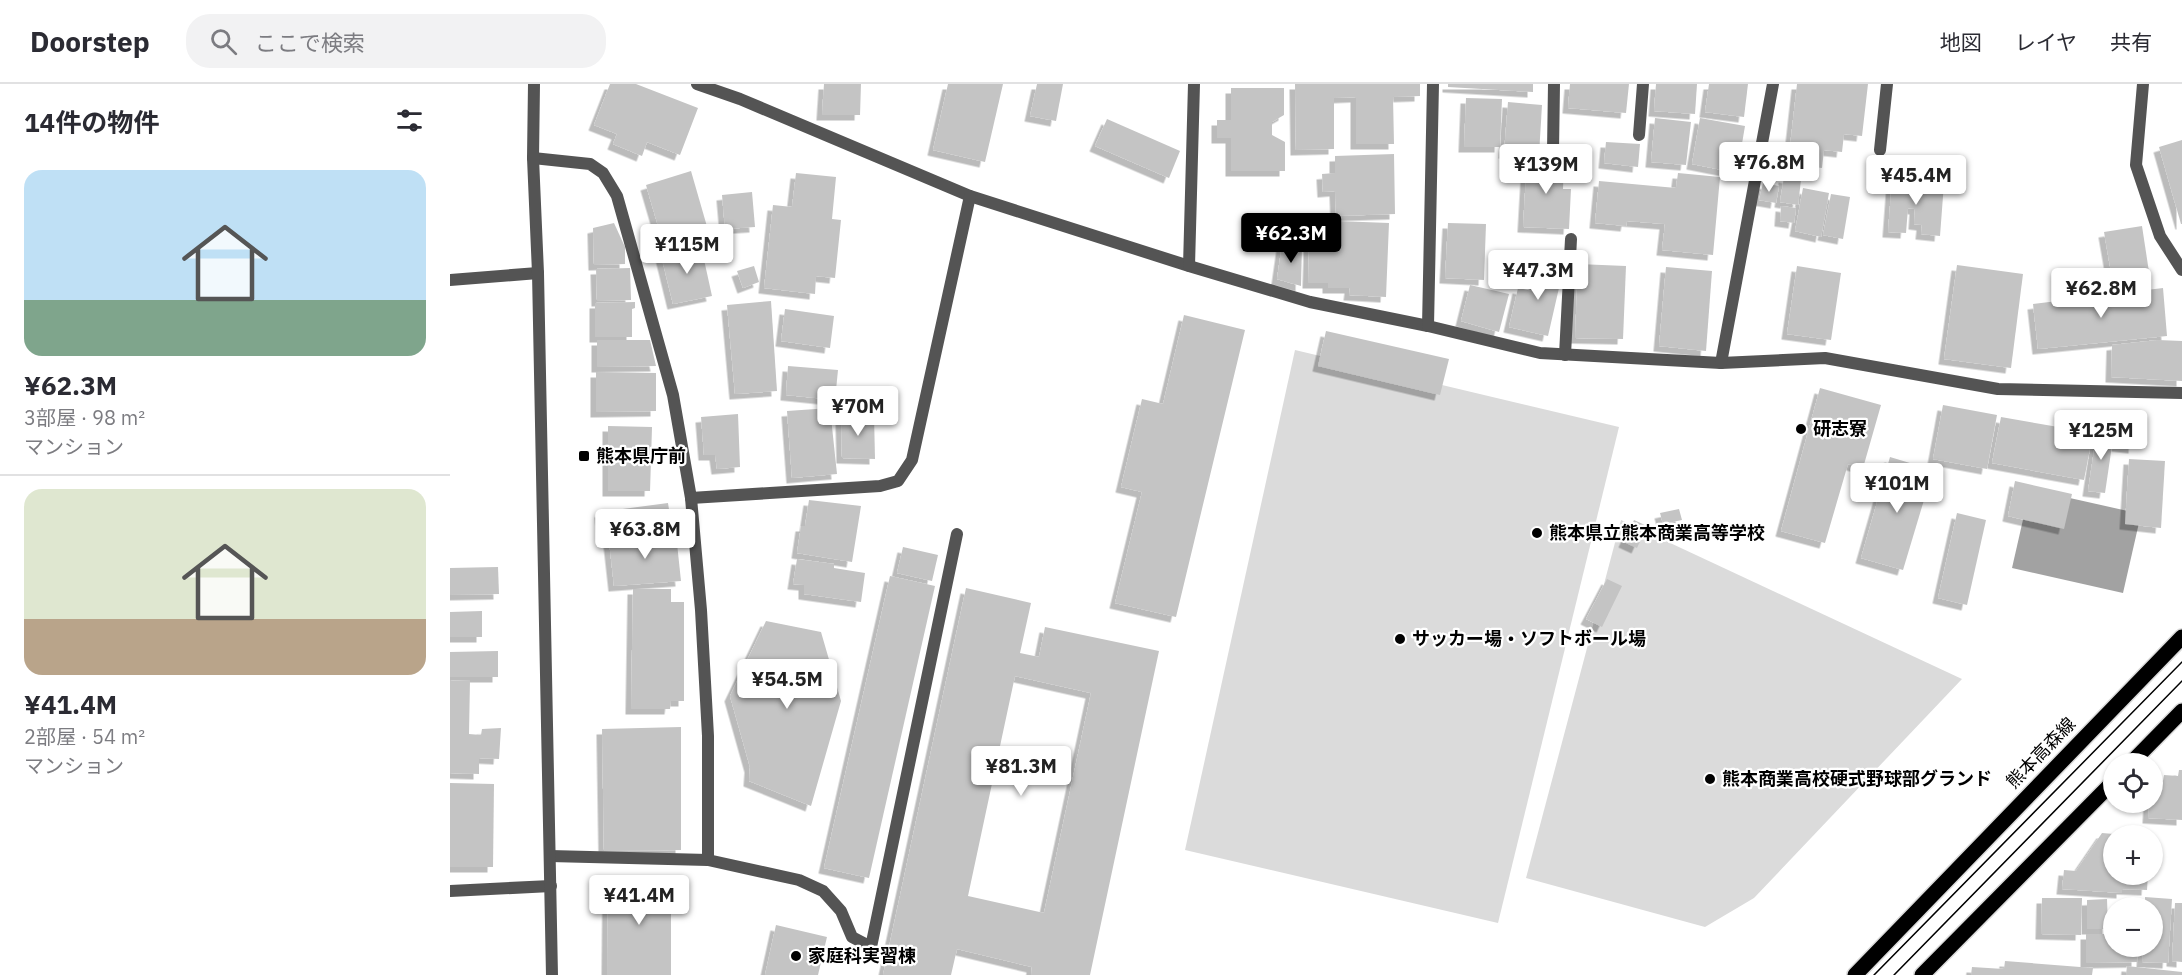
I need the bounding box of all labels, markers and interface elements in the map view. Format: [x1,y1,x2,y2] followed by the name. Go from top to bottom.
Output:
[186,14,606,68] search box
[30,23,150,60] text: Doorstep
[207,25,240,58] icon: search
[255,28,365,57] text: ここで検索
[1940,28,1982,56] text: 地図
[2015,28,2077,56] text: レイヤ
[2110,28,2152,56] text: 共有
[393,104,426,137] icon: filters
[24,105,159,139] text: 14件の物件
[1720,142,1818,193] pin: ¥76.8M
[1504,144,1588,195] pin: ¥139M
[1733,148,1805,175] text: ¥76.8M
[1513,150,1579,177] text: ¥139M
[1867,155,1965,206] pin: ¥45.4M
[1880,161,1952,188] text: ¥45.4M
[171,209,279,317] icon: home
[1242,213,1340,264] pin: ¥62.3M
[1255,219,1327,246] text: ¥62.3M
[645,224,729,275] pin: ¥115M
[654,230,720,257] text: ¥115M
[1489,250,1587,301] pin: ¥47.3M
[1502,256,1574,283] text: ¥47.3M
[2052,268,2150,319] pin: ¥62.8M
[2065,274,2137,301] text: ¥62.8M
[24,368,117,402] text: ¥62.3M
[822,386,894,437] pin: ¥70M
[831,392,885,419] text: ¥70M
[24,404,145,431] text: 3部屋 · 98 m²
[2059,410,2143,461] pin: ¥125M
[2068,416,2134,443] text: ¥125M
[1813,417,1867,440] place label: 研志寮
[1794,422,1808,436] marker: 研志寮
[24,433,124,460] text: マンション
[596,444,686,467] place label: 熊本県庁前
[577,449,591,463] marker: 熊本県庁前
[1855,463,1939,514] pin: ¥101M
[1864,469,1930,496] text: ¥101M
[596,509,694,560] pin: ¥63.8M
[609,515,681,542] text: ¥63.8M
[1549,521,1765,544] place label: 熊本県立熊本商業高等学校
[1530,526,1544,540] marker: 熊本県立熊本商業高等学校
[171,528,279,636] icon: home
[1412,627,1646,650] place label: サッカー場・ソフトボール場
[1393,632,1407,646] marker: サッカー場・ソフトボール場
[738,659,836,710] pin: ¥54.5M
[751,665,823,692] text: ¥54.5M
[24,687,117,721] text: ¥41.4M
[2001,712,2080,793] street label: 熊本高森線
[24,723,145,750] text: 2部屋 · 54 m²
[972,746,1070,797] pin: ¥81.3M
[24,752,124,779] text: マンション
[985,752,1057,779] text: ¥81.3M
[2103,753,2163,957] map controls
[2103,753,2163,813] button: locate
[1722,767,1992,790] place label: 熊本商業高校硬式野球部グランド
[1703,772,1717,786] marker: 熊本商業高校硬式野球部グランド
[2103,825,2163,885] button: +
[590,875,688,926] pin: ¥41.4M
[603,881,675,908] text: ¥41.4M
[2103,897,2163,957] button: −
[808,944,916,967] place label: 家庭科実習棟
[789,949,803,963] marker: 家庭科実習棟

